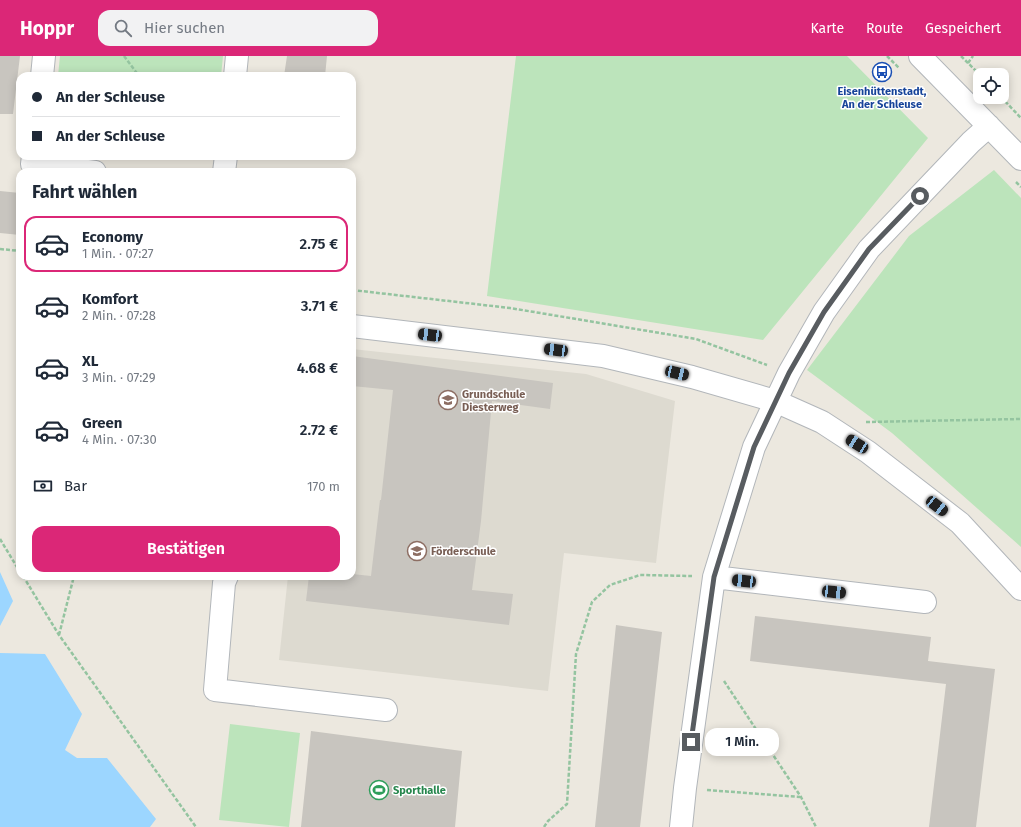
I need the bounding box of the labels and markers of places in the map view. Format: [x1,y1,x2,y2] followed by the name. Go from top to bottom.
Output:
[871,61,893,83] bus stop icon: Eisenhüttenstadt, An der Schleuse
[837,85,927,111] place label: Eisenhüttenstadt, An der Schleuse
[462,388,525,414] place label: Grundschule Diesterweg
[437,389,459,411] school or university icon: Grundschule Diesterweg
[406,540,428,562] school or university icon: Förderschule
[431,545,496,558] place label: Förderschule
[368,779,390,801] sports icon: Sporthalle
[393,784,446,797] place label: Sporthalle

